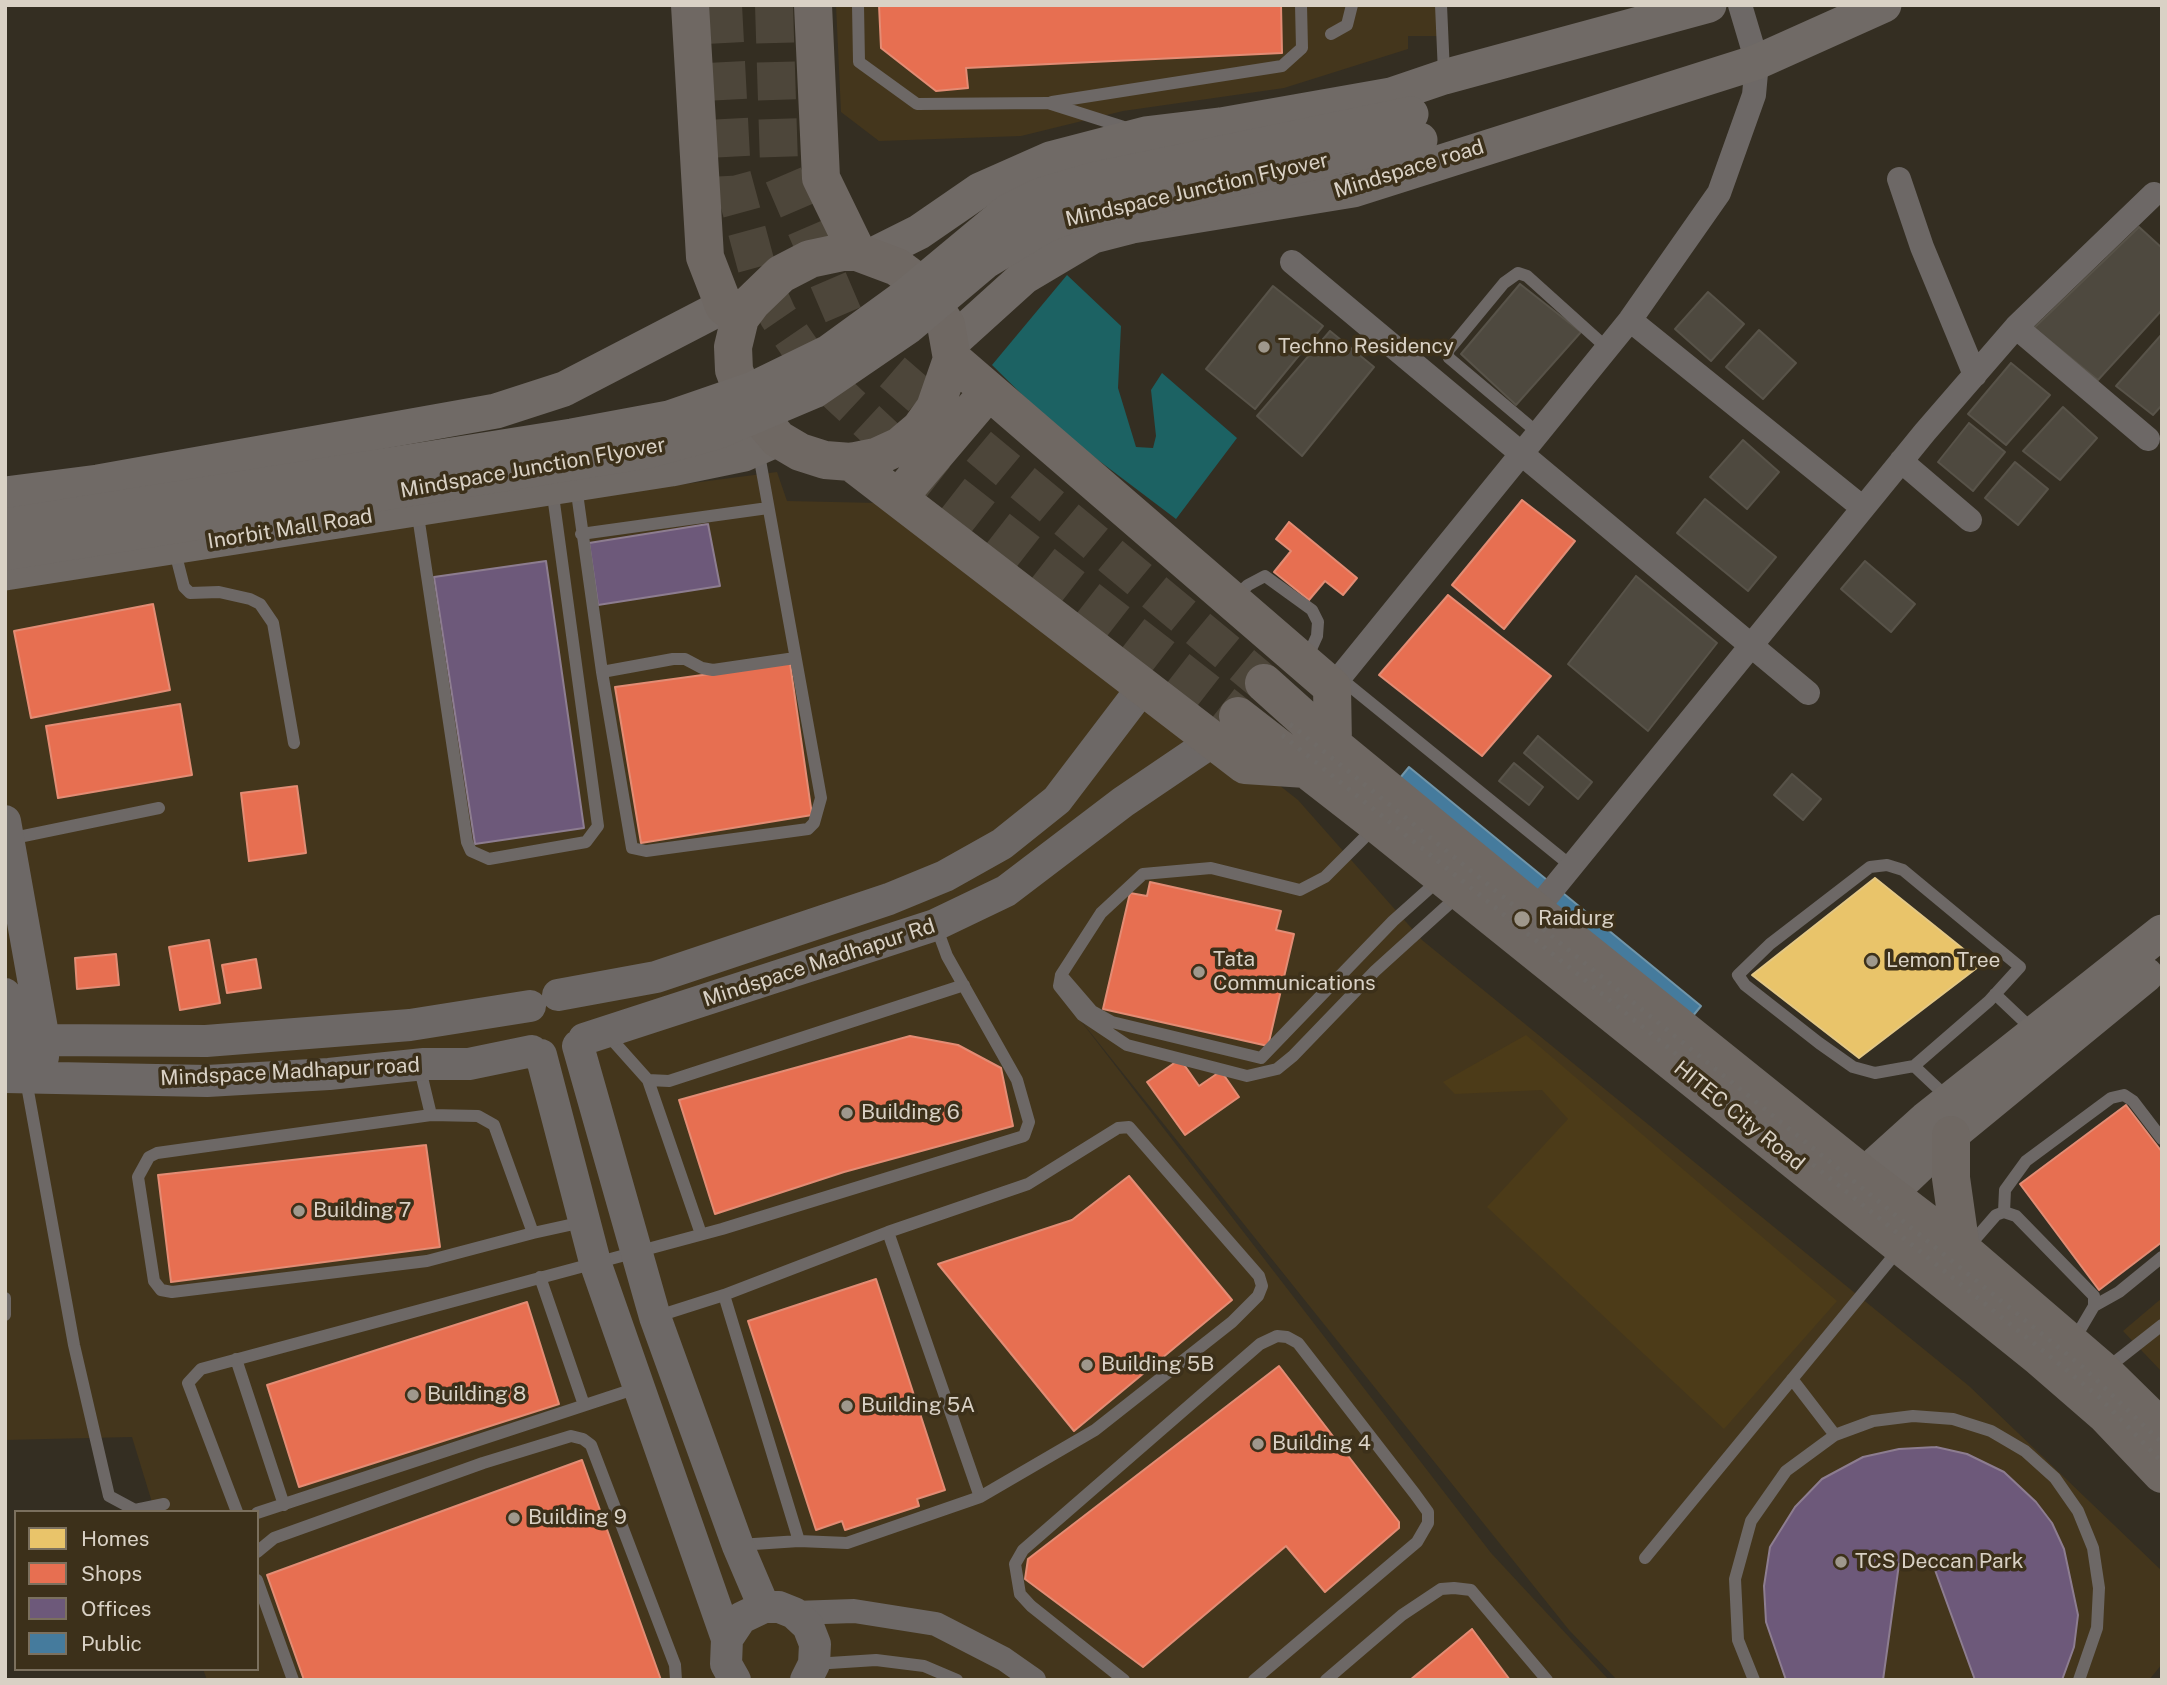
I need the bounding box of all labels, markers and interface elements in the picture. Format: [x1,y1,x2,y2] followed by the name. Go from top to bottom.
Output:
[1331,134,1487,204] street label: Mindspace road
[1063,147,1331,233] street label: Mindspace Junction Flyover
[1278,334,1454,360] place label: Techno Residency
[1256,339,1272,355] marker: Techno Residency
[398,432,668,504] street label: Mindspace Junction Flyover
[206,504,374,554] street label: Inorbit Mall Road
[1538,906,1615,932] place label: Raidurg
[1512,909,1532,929] marker: Raidurg
[700,914,938,1012] street label: Mindspace Madhapur Rd
[1213,947,1376,997] place label: Tata Communications
[1886,948,2000,974] place label: Lemon Tree
[1864,953,1880,969] marker: Lemon Tree
[1191,964,1207,980] marker: Tata Communications
[159,1053,421,1091] street label: Mindspace Madhapur road
[1669,1056,1809,1176] street label: HITEC City Road
[861,1100,960,1126] place label: Building 6
[839,1105,855,1121] marker: Building 6
[313,1198,411,1224] place label: Building 7
[291,1203,307,1219] marker: Building 7
[1101,1352,1214,1378] place label: Building 5B
[1079,1357,1095,1373] marker: Building 5B
[427,1382,526,1408] place label: Building 8
[405,1387,421,1403] marker: Building 8
[861,1393,975,1419] place label: Building 5A
[839,1398,855,1414] marker: Building 5A
[1272,1431,1371,1457] place label: Building 4
[1250,1436,1266,1452] marker: Building 4
[528,1505,627,1531] place label: Building 9
[14,1510,259,1671] legend
[506,1510,522,1526] marker: Building 9
[81,1526,149,1551] text: Homes
[1855,1549,2024,1575] place label: TCS Deccan Park
[1833,1554,1849,1570] marker: TCS Deccan Park
[81,1561,142,1586] text: Shops
[81,1596,151,1621] text: Offices
[81,1631,142,1656] text: Public

